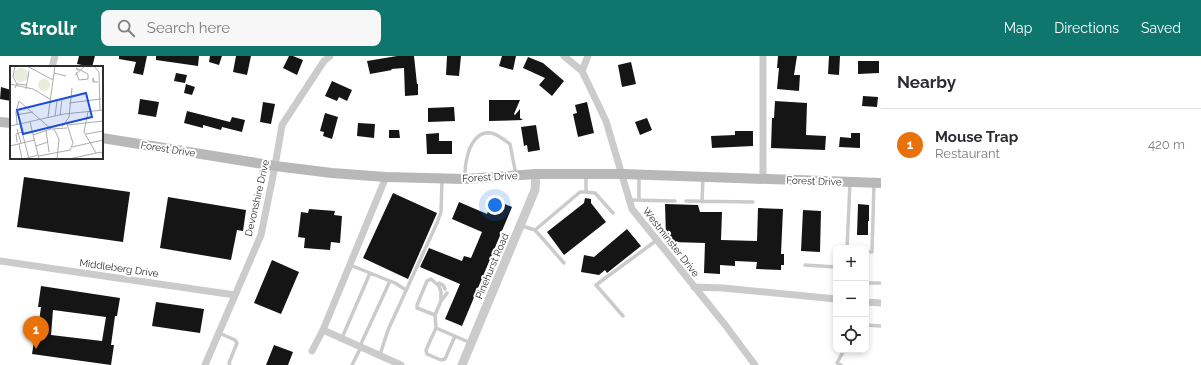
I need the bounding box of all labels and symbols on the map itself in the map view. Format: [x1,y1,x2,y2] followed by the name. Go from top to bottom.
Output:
[10,66,103,159] inset map
[140,139,196,159] street label: Forest Drive
[243,159,271,237] street label: Devonshire Drive
[462,170,518,184] street label: Forest Drive
[786,175,842,187] street label: Forest Drive
[485,195,505,215] your location
[641,205,701,279] street label: Westminster Drive
[473,232,511,300] street label: Pinehurst Road
[79,257,159,279] street label: Middleberg Drive
[23,316,49,349] pin: 1

